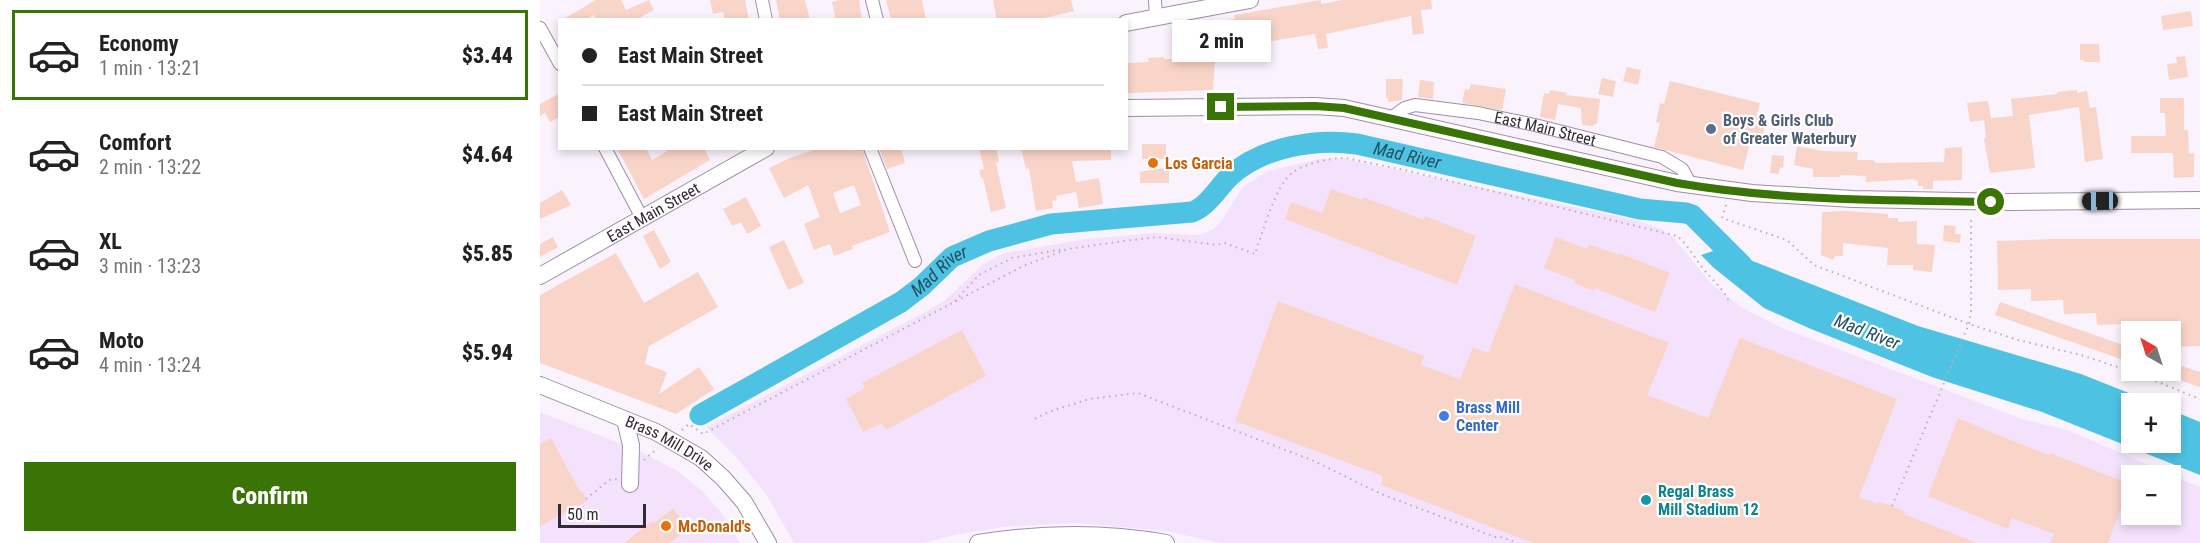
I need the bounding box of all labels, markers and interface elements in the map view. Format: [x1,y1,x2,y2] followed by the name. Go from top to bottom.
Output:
[1172,20,1270,62] callout: 2 min
[27,28,81,82] icon: car
[1199,29,1244,53] text: 2 min
[99,31,179,56] text: Economy
[462,43,513,68] text: $3.44
[618,43,763,68] text: East Main Street
[99,56,201,80] text: 1 min · 13:21
[1207,93,1234,120] route end
[618,101,763,126] text: East Main Street
[1493,108,1598,150] street label: East Main Street
[1723,111,1857,148] place label: Boys & Girls Club of Greater Waterbury
[1704,122,1718,136] marker: Boys & Girls Club of Greater Waterbury
[27,127,81,181] icon: car
[99,130,172,155] text: Comfort
[1372,137,1444,173] water label: Mad River
[462,142,513,167] text: $4.64
[1165,154,1233,173] place label: Los Garcia
[99,155,201,179] text: 2 min · 13:22
[1146,156,1160,170] marker: Los Garcia
[604,178,703,246] street label: East Main Street
[1977,188,2004,215] route start
[2082,192,2118,210] car
[27,226,81,280] icon: car
[99,229,122,254] text: XL
[906,240,971,301] water label: Mad River
[462,241,513,266] text: $5.85
[99,254,201,278] text: 3 min · 13:23
[1831,309,1904,354] water label: Mad River
[2121,321,2181,381] north arrow
[2121,321,2181,525] map controls
[27,325,81,379] icon: car
[99,328,144,353] text: Moto
[462,340,513,365] text: $5.94
[99,353,201,377] text: 4 min · 13:24
[2121,393,2181,453] button: +
[1456,398,1520,435] place label: Brass Mill Center
[1437,409,1451,423] marker: Brass Mill Center
[622,412,717,475] street label: Brass Mill Drive
[24,462,516,531] button: Confirm
[2121,465,2181,525] button: −
[1658,482,1759,519] place label: Regal Brass Mill Stadium 12
[1639,493,1653,507] marker: Regal Brass Mill Stadium 12
[558,501,646,528] scale bar
[567,505,599,524] text: 50 m
[678,517,751,536] place label: McDonald's
[659,519,673,533] marker: McDonald's

